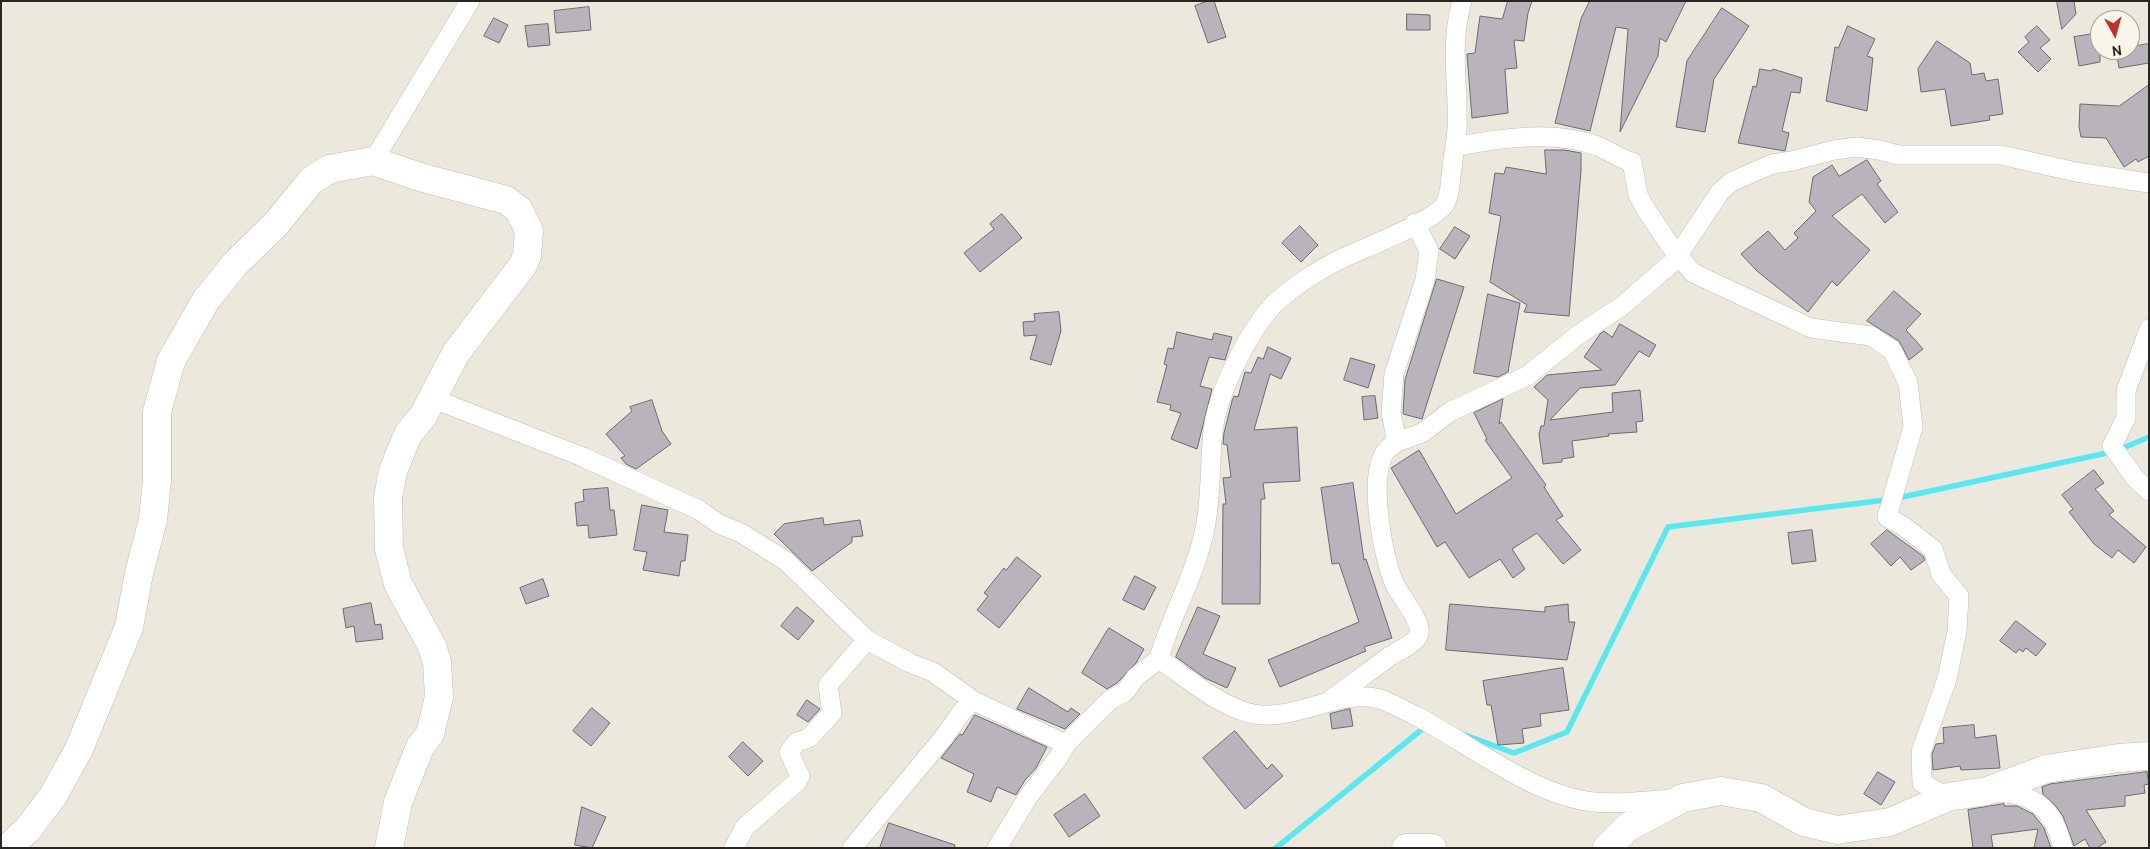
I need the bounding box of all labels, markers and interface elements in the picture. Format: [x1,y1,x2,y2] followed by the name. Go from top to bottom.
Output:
[2090,10,2140,60] north arrow
[2111,40,2123,58] text: N

